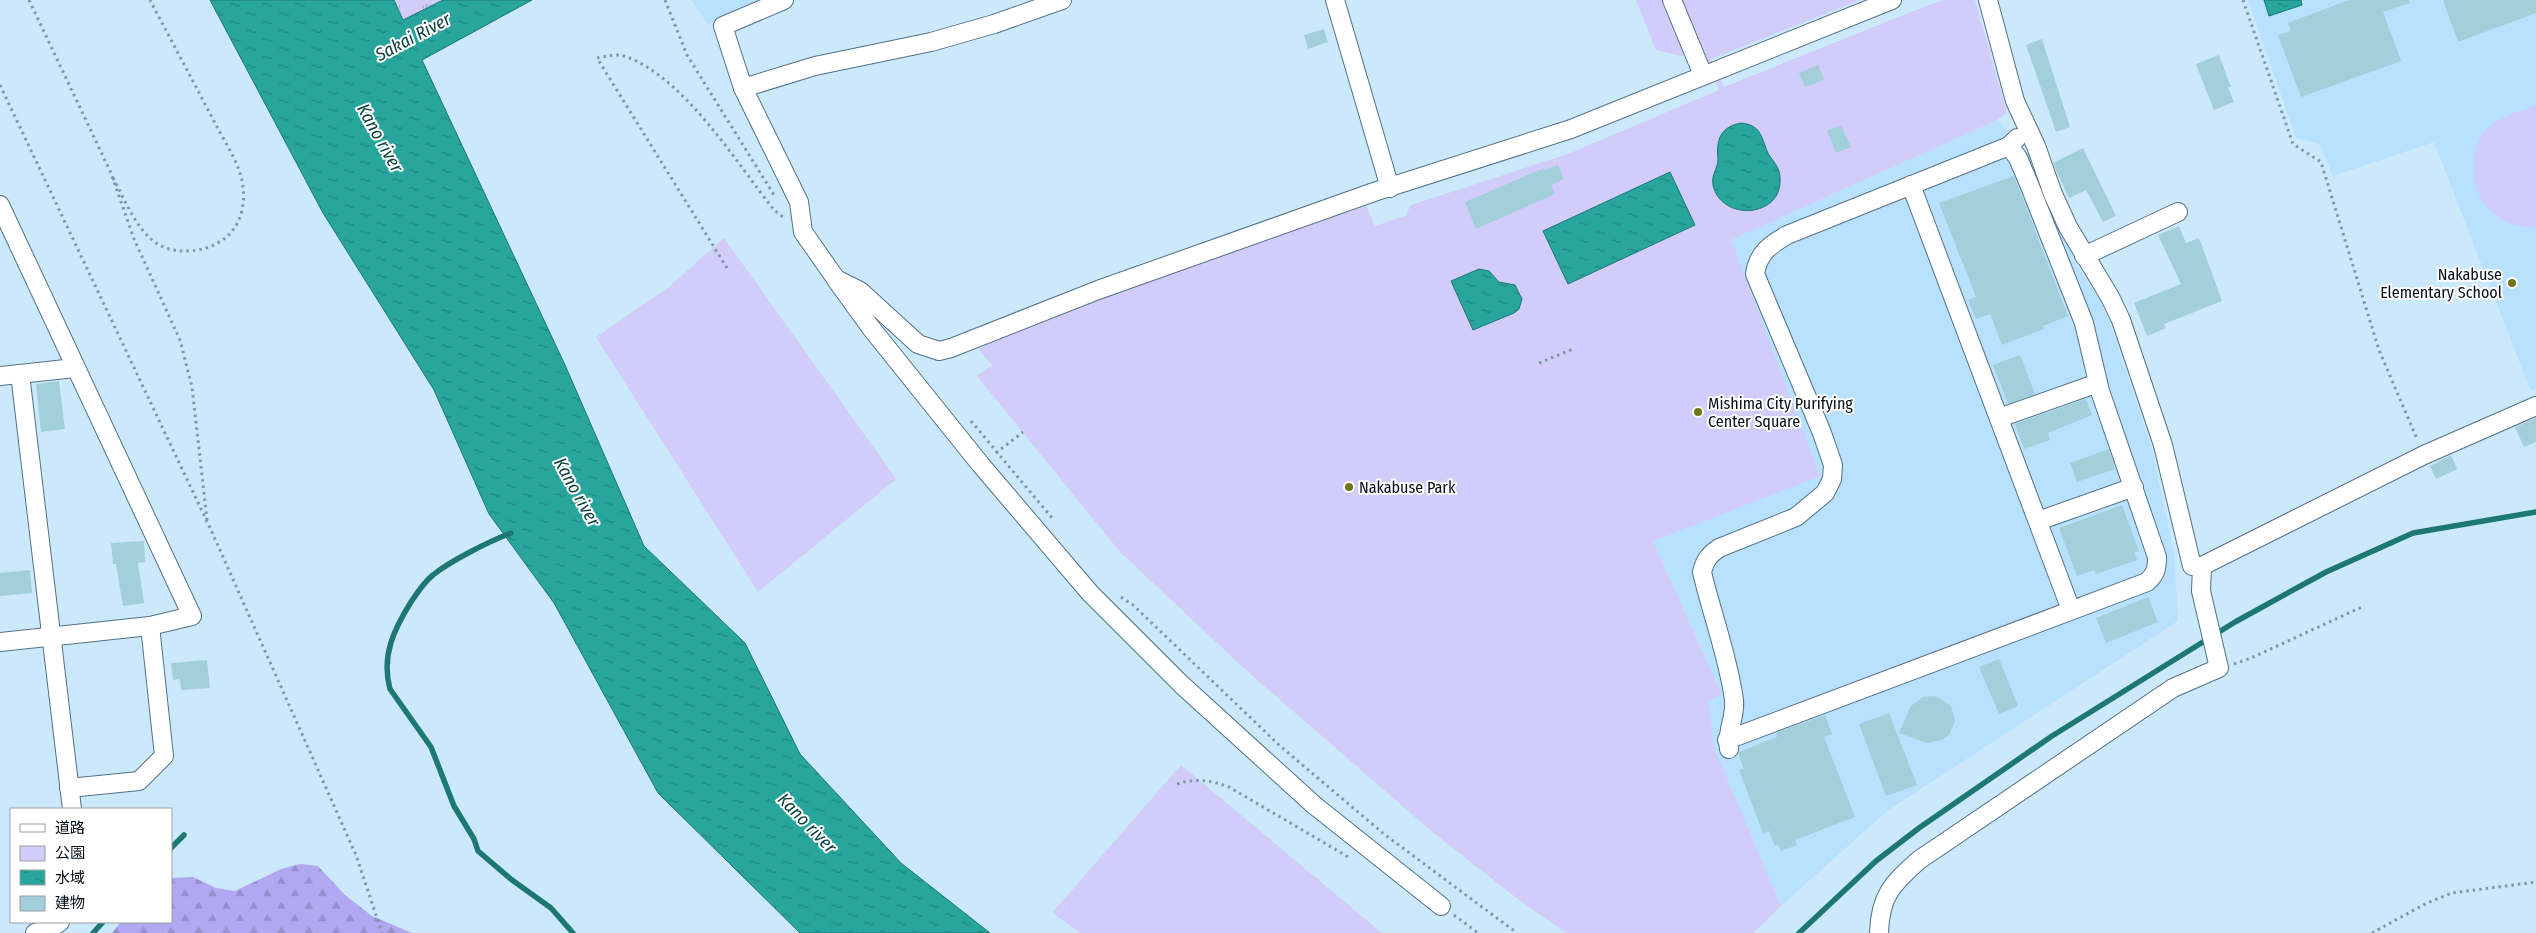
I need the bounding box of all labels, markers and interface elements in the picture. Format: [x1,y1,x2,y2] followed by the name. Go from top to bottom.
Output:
[371,8,455,66] water label: Sakai River
[352,100,408,177] water label: Kano river
[2380,265,2502,302] place label: Nakabuse Elementary School
[2506,277,2518,289] marker: Nakabuse Elementary School
[1708,394,1853,431] place label: Mishima City Purifying Center Square
[1692,406,1704,418] marker: Mishima City Purifying Center Square
[549,454,605,531] water label: Kano river
[1359,478,1456,497] place label: Nakabuse Park
[1343,481,1355,493] marker: Nakabuse Park
[773,788,842,858] water label: Kano river
[10,808,172,923] legend
[55,819,85,837] text: 道路
[55,844,85,862] text: 公園
[55,869,85,887] text: 水域
[55,894,85,912] text: 建物

